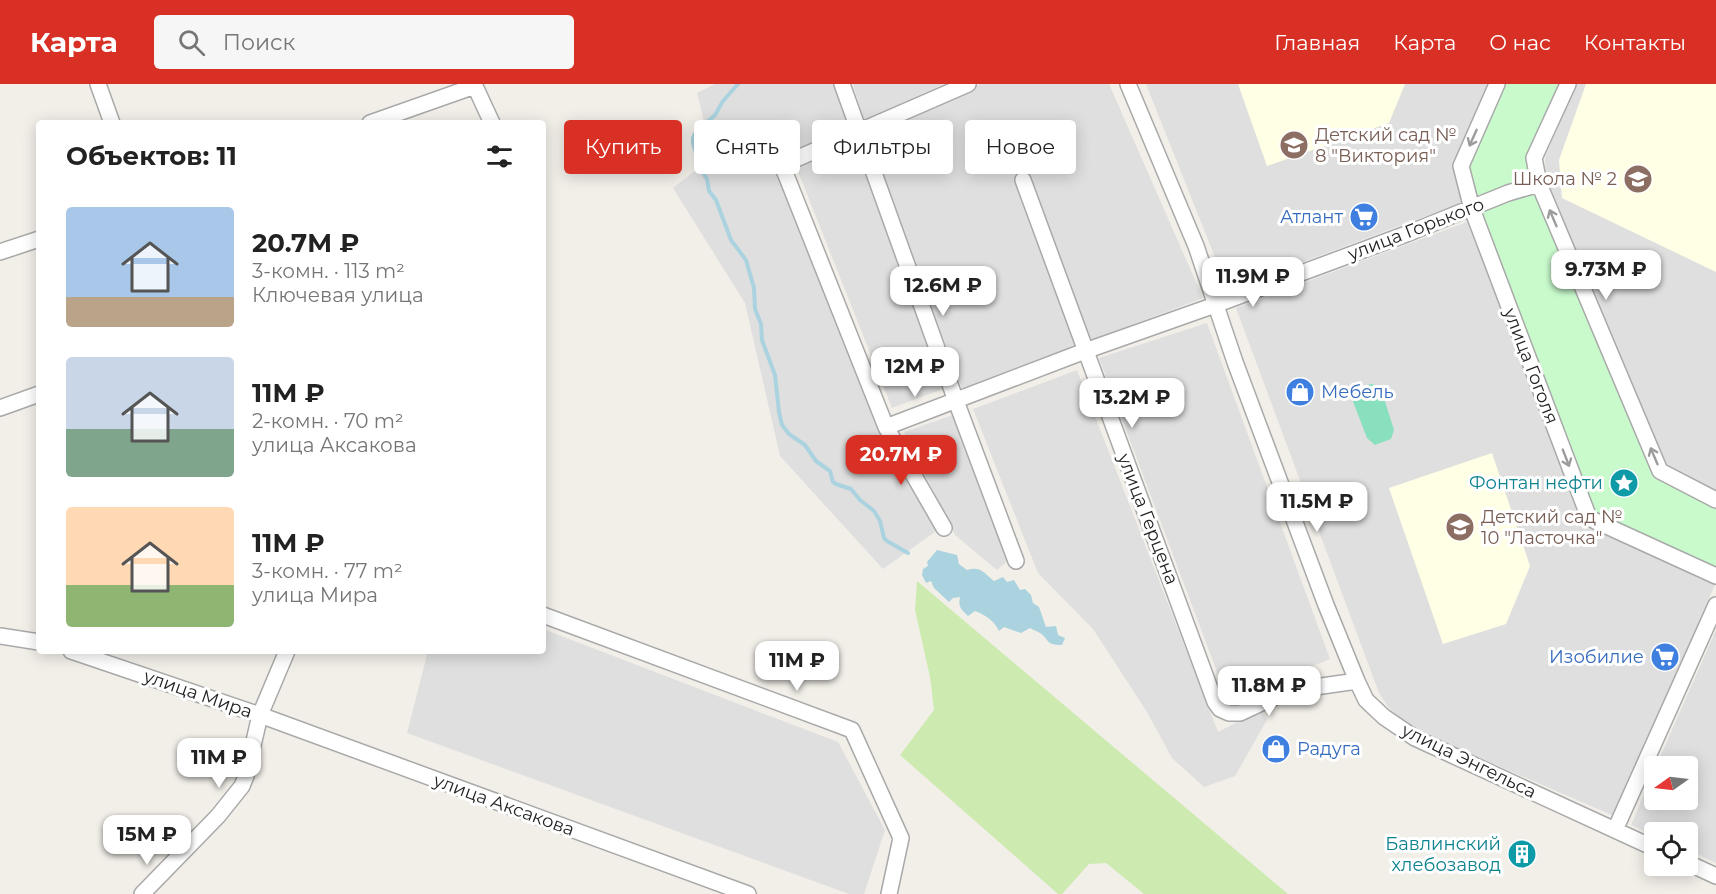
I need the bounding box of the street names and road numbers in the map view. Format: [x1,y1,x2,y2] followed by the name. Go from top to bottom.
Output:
[1344,193,1487,265] street label: улица Горького
[1498,304,1563,427] street label: улица Гоголя
[1113,449,1183,588] street label: улица Герцена
[140,665,255,723] street label: улица Мира
[1397,718,1540,803] street label: улица Энгельса
[430,769,577,841] street label: улица Аксакова

